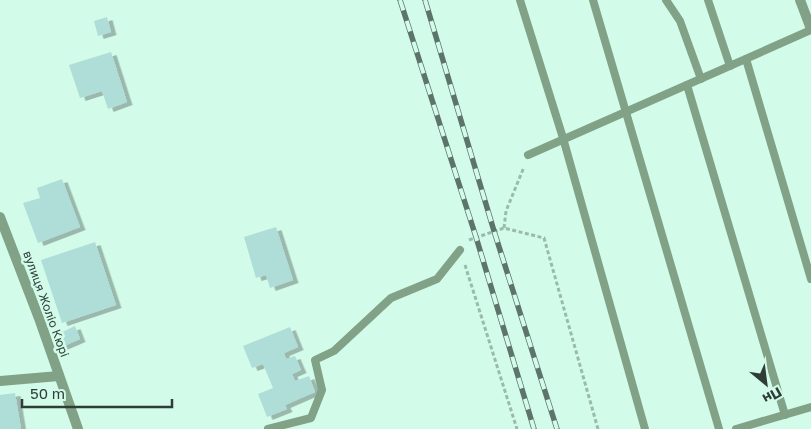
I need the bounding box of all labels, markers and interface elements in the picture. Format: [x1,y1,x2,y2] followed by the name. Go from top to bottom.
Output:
[20,249,73,359] street label: вулиця Жоліо Кюрі
[741,359,791,409] north arrow
[22,376,172,408] scale bar
[30,384,65,402] text: 50 m
[760,384,785,408] text: Пн

